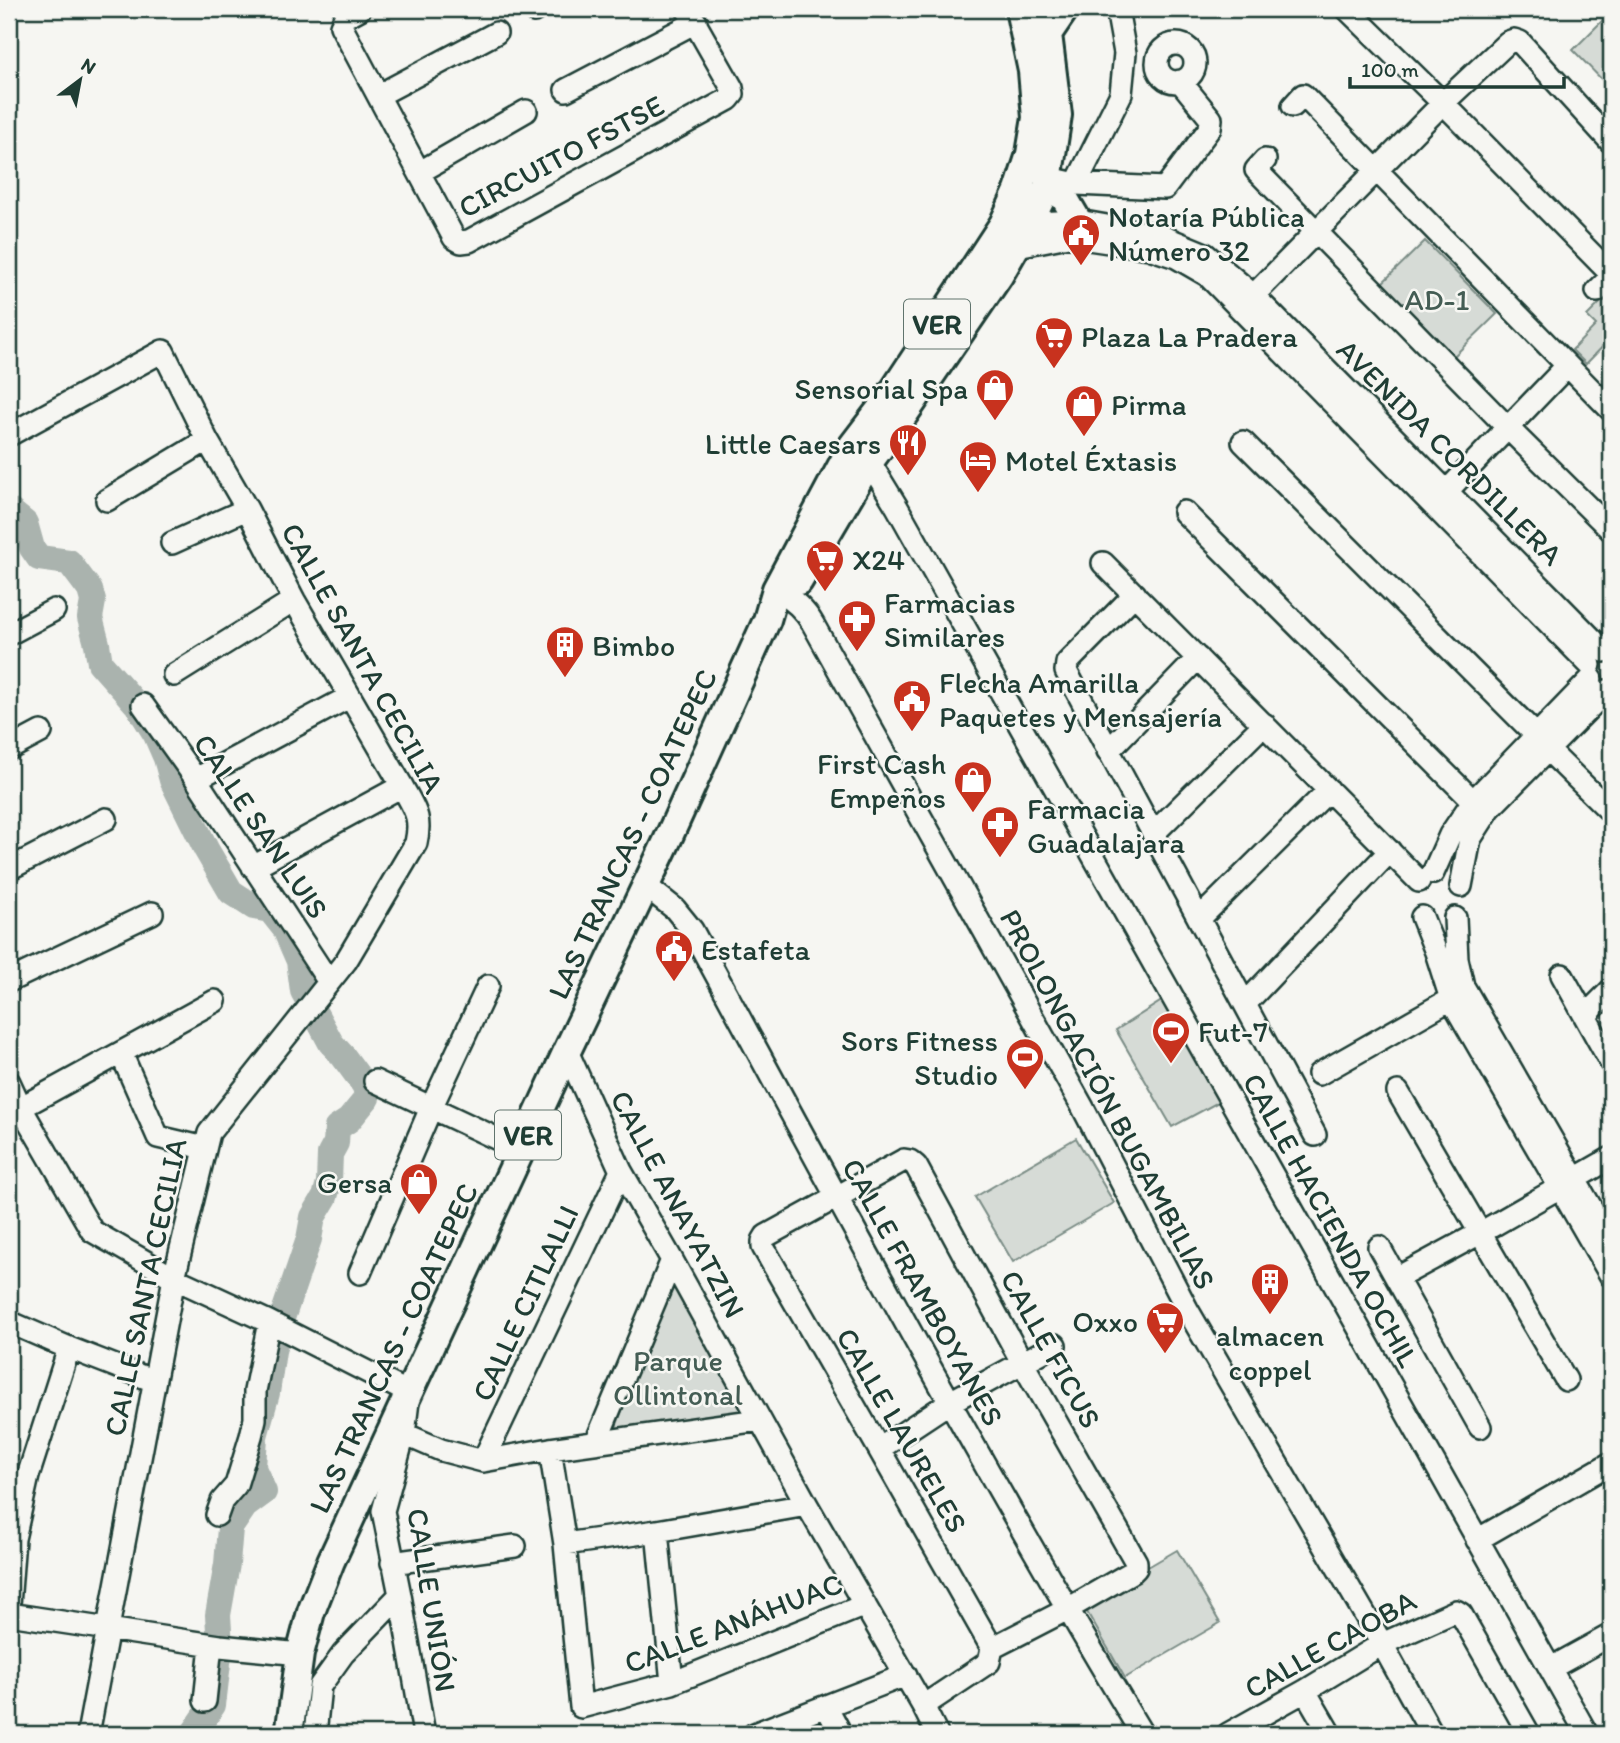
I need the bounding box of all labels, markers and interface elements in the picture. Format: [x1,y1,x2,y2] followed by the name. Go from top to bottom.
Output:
[46,46,116,116] north arrow
[1350,46,1564,90] scale bar
[77,53,100,79] text: N
[1361,57,1419,82] text: 100 m
[452,86,670,226] street label: CIRCUITO FSTSE
[1108,198,1305,269] place label: Notaría Pública Número 32
[1060,212,1102,267] public building icon: Notaría Pública Número 32
[1404,281,1470,318] park label: AD-1
[904,300,970,348] road number: VER
[1033,315,1075,370] supermarket icon: Plaza La Pradera
[1081,318,1298,355] place label: Plaza La Pradera
[1329,331,1571,573] street label: AVENIDA CORDILLERA
[974,367,1016,422] shop icon: Sensorial Spa
[794,370,968,407] place label: Sensorial Spa
[1063,383,1105,438] shop icon: Pirma
[1111,386,1187,423] place label: Pirma
[887,422,929,477] restaurant icon: Little Caesars
[705,425,881,462] place label: Little Caesars
[957,439,999,494] hotel icon: Motel Éxtasis
[1005,442,1177,479] place label: Motel Éxtasis
[273,516,453,800] street label: CALLE SANTA CECILIA
[804,538,846,593] supermarket icon: X24
[852,541,905,578] place label: X24
[884,584,1016,655] place label: Farmacias Similares
[836,598,878,653] pharmacy icon: Farmacias Similares
[544,624,586,679] building icon: Bimbo
[592,627,675,664] place label: Bimbo
[539,663,725,1005] street label: LAS TRANCAS - COATEPEC
[939,664,1222,735] place label: Flecha Amarilla Paquetes y Mensajería
[891,678,933,733] public building icon: Flecha Amarilla Paquetes y Mensajería
[186,726,336,926] street label: CALLE SAN LUIS
[817,745,946,816] place label: First Cash Empeños
[952,759,994,814] shop icon: First Cash Empeños
[1027,790,1185,861] place label: Farmacia Guadalajara
[979,804,1021,859] pharmacy icon: Farmacia Guadalajara
[992,903,1224,1295] street label: PROLONGACIÓN BUGAMBILIAS
[653,928,695,983] public building icon: Estafeta
[701,931,811,968] place label: Estafeta
[1150,1010,1192,1065] sports icon: Fut-7
[1198,1013,1268,1050] place label: Fut-7
[841,1022,998,1093] place label: Sors Fitness Studio
[1004,1036,1046,1091] sports icon: Sors Fitness Studio
[1235,1067,1427,1373] street label: CALLE HACIENDA OCHIL
[602,1084,754,1324] street label: CALLE ANAYATZIN
[495,1110,561,1160] road number: VER
[95,1135,195,1439] street label: CALLE SANTA CECILIA
[834,1152,1012,1432] street label: CALLE FRAMBOYANES
[398,1161,440,1216] shop icon: Gersa
[317,1164,392,1201] place label: Gersa
[300,1177,486,1519] street label: LAS TRANCAS - COATEPEC
[463,1199,587,1407] street label: CALLE CITLALLI
[1249,1261,1291,1316] building icon: almacen coppel
[992,1264,1110,1434] street label: CALLE FICUS
[1144,1300,1186,1355] supermarket icon: Oxxo
[1072,1303,1138,1340] place label: Oxxo
[1216,1317,1324,1388] place label: almacen coppel
[828,1321,976,1539] street label: CALLE LAURELES
[613,1342,743,1413] park label: Parque Ollintonal
[399,1505,465,1695] street label: CALLE UNIÓN
[619,1564,847,1682] street label: CALLE ANÁHUAC
[1238,1582,1422,1706] street label: CALLE CAOBA

